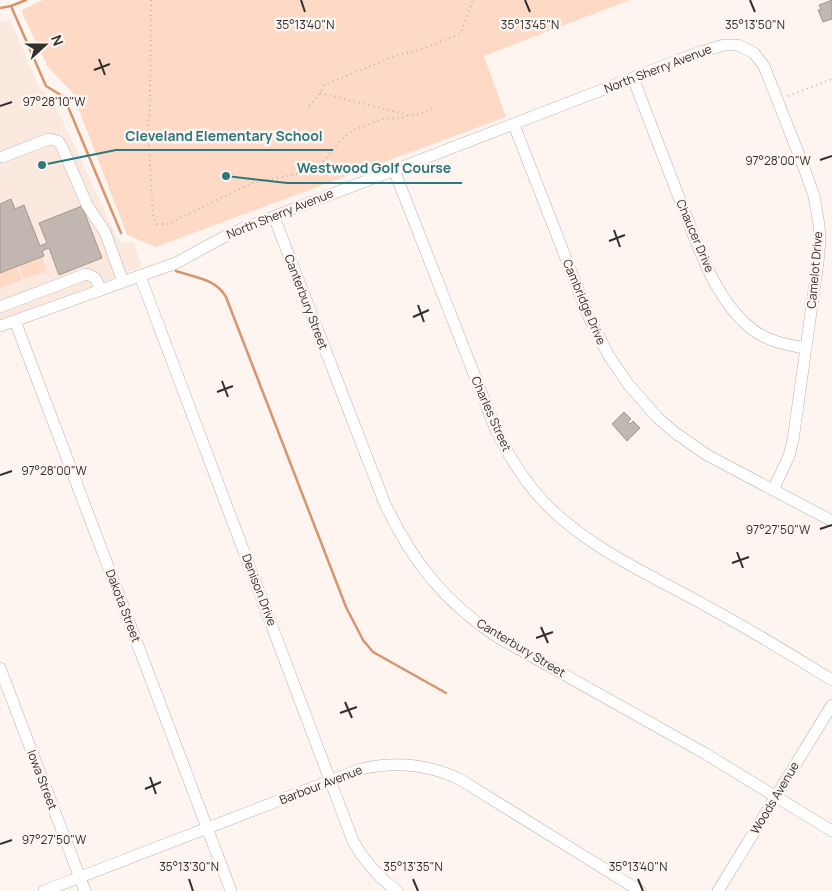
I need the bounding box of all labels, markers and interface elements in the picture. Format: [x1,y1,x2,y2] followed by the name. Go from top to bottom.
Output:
[276,16,334,33] text: 35°13'40"N
[501,16,559,33] text: 35°13'45"N
[725,16,785,33] text: 35°13'50"N
[20,20,70,70] north arrow
[47,32,68,48] text: N
[602,40,714,97] street label: North Sherry Avenue
[22,93,86,110] text: 97°28'10"W
[116,121,333,150] callout: Cleveland Elementary School
[125,126,323,145] text: Cleveland Elementary School
[745,152,812,169] text: 97°28'00"W
[287,154,462,183] callout: Westwood Golf Course
[297,158,451,177] text: Westwood Golf Course
[224,184,336,243] street label: North Sherry Avenue
[672,197,718,275] street label: Chaucer Drive
[803,231,826,309] street label: Camelot Drive
[280,252,333,352] street label: Canterbury Street
[559,256,610,347] street label: Cambridge Drive
[467,374,516,454] street label: Charles Street
[21,462,88,479] text: 97°28'00"W
[746,521,811,538] text: 97°27'50"W
[238,551,281,628] street label: Denison Drive
[102,567,145,645] street label: Dakota Street
[474,614,569,681] street label: Canterbury Street
[23,747,62,812] street label: Iowa Street
[746,758,803,837] street label: Woods Avenue
[277,761,365,808] street label: Barbour Avenue
[22,831,87,848] text: 97°27'50"W
[159,858,219,875] text: 35°13'30"N
[383,858,443,875] text: 35°13'35"N
[609,858,667,875] text: 35°13'40"N

